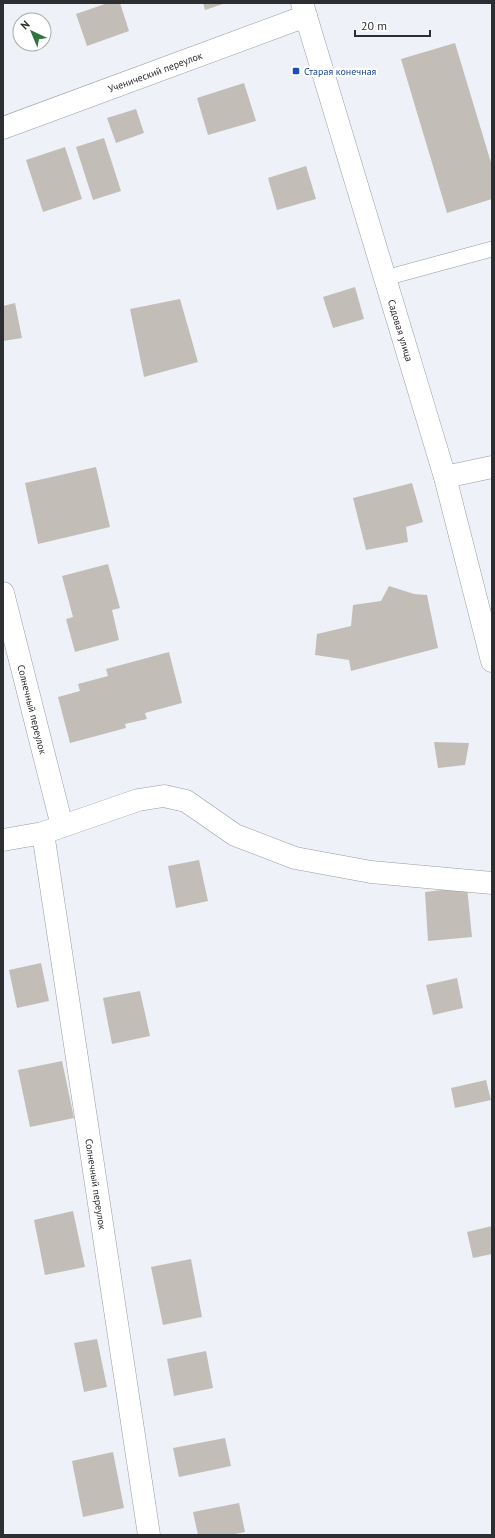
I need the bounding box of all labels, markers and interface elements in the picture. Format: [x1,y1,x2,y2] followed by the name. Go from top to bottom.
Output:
[12,12,52,52] north arrow
[355,12,430,38] scale bar
[18,17,33,32] text: N
[361,18,387,33] text: 20 m
[106,48,204,95] street label: Ученический переулок
[304,65,377,78] place label: Старая конечная
[291,66,301,76] marker: Старая конечная
[385,298,416,363] street label: Садовая улица
[15,663,50,756] street label: Солнечный переулок
[83,1138,109,1231] street label: Солнечный переулок

